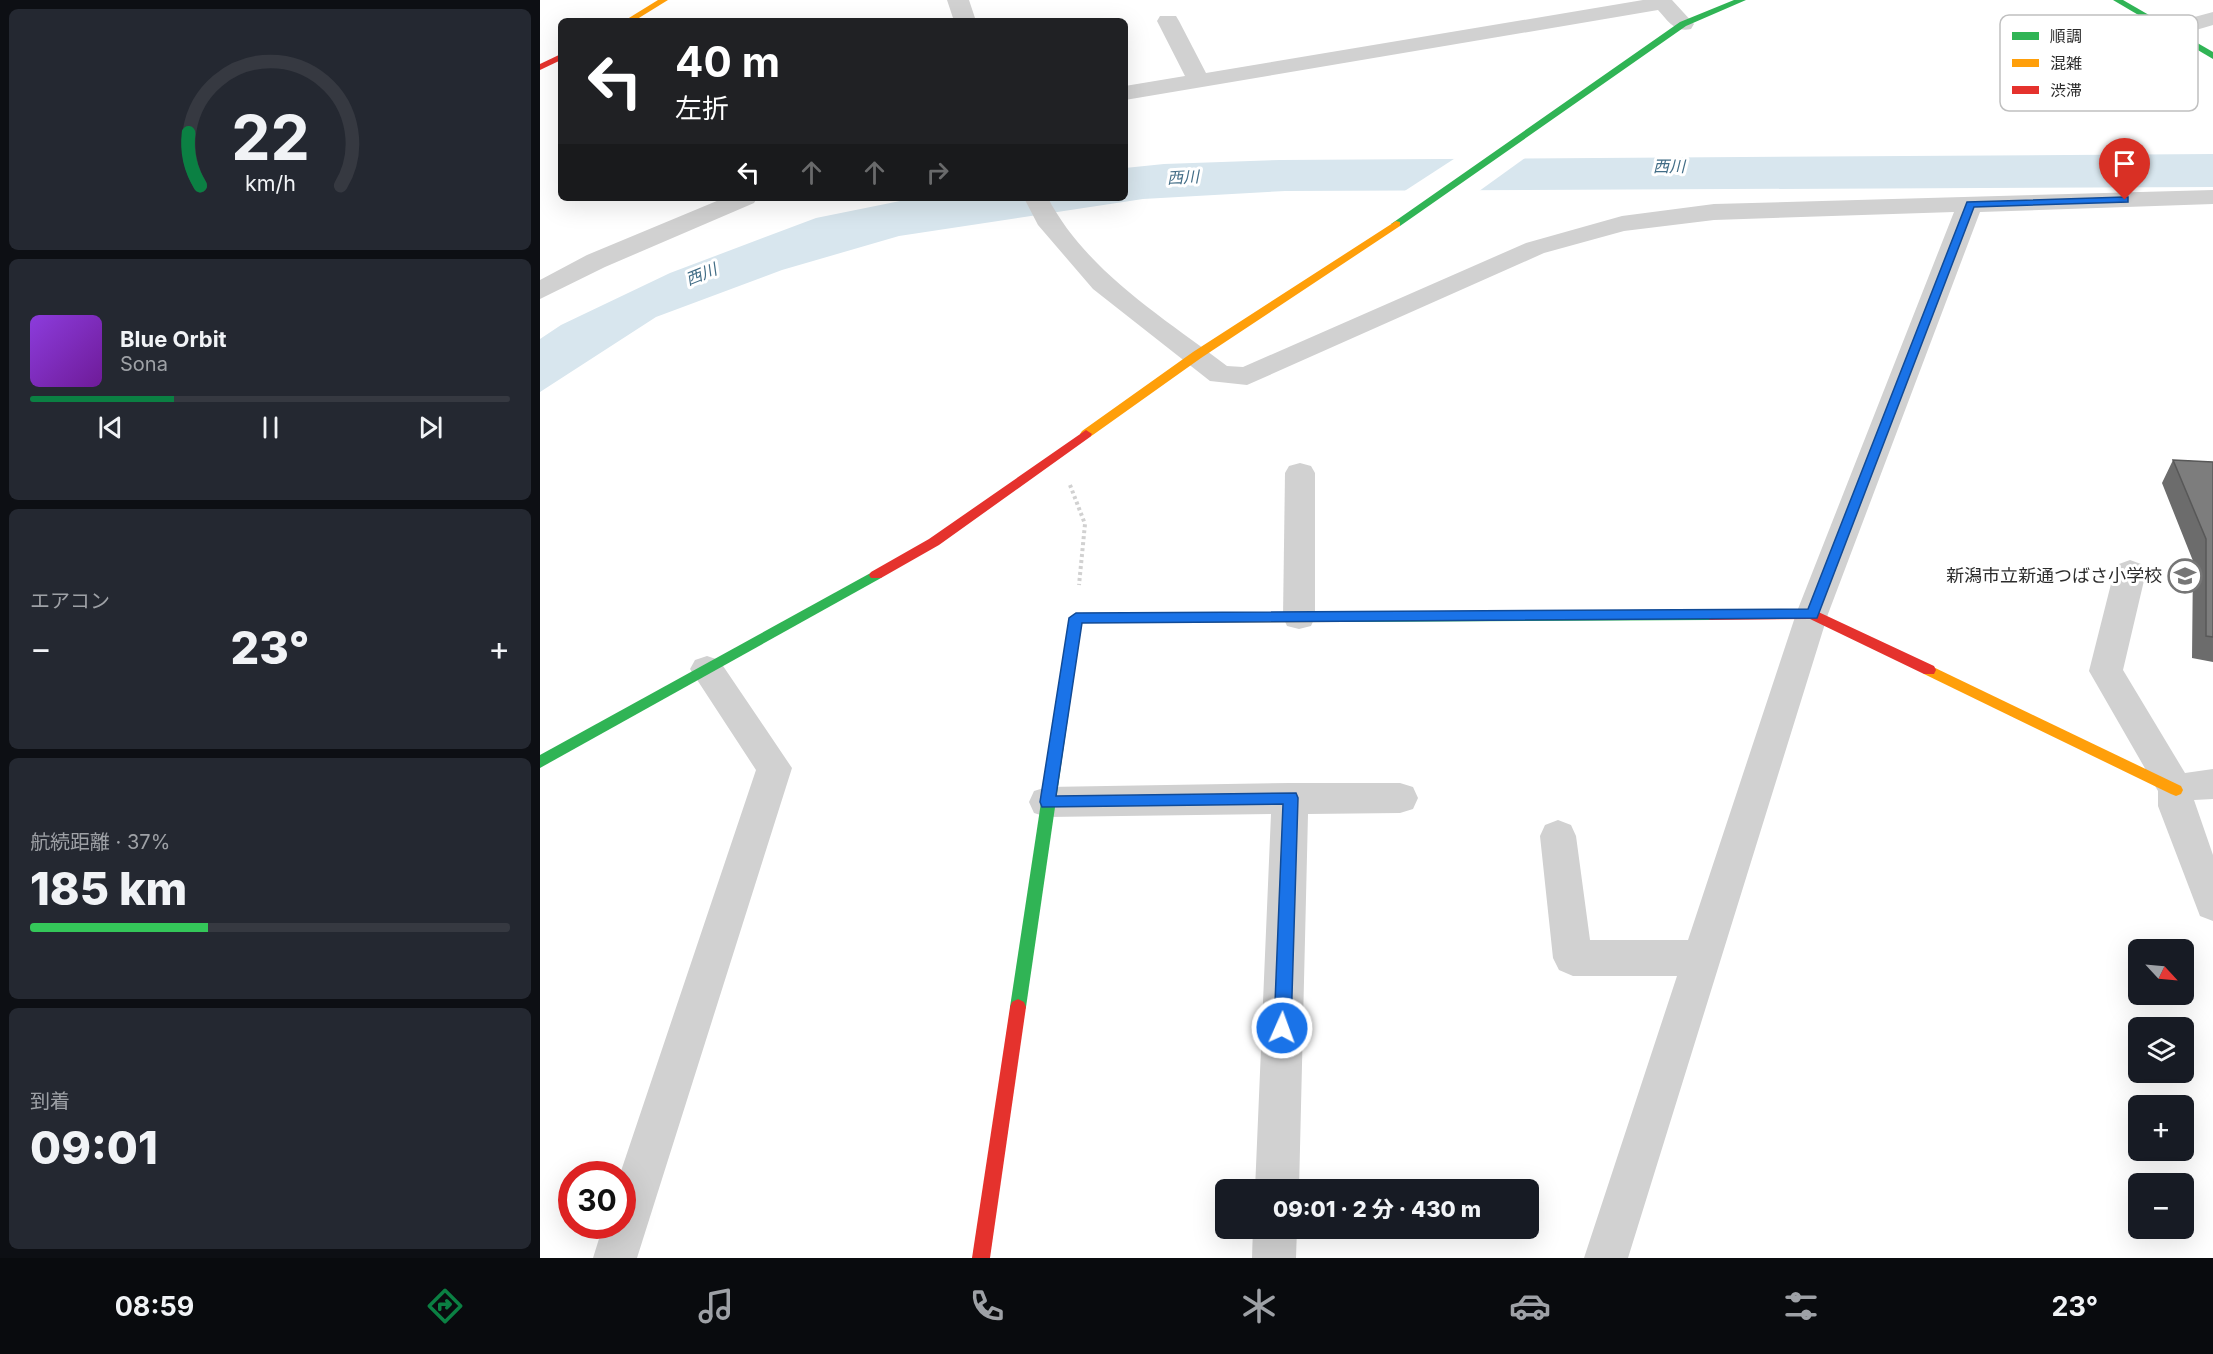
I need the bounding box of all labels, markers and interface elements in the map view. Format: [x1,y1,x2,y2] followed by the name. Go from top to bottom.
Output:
[2000,15,2198,111] legend
[2050,26,2082,46] text: 順調
[675,36,780,87] text: 40 m
[576,42,654,120] icon: left
[2050,53,2082,73] text: 混雑
[2050,80,2082,100] text: 渋滞
[675,92,729,125] text: 左折
[231,101,309,176] text: 22
[2099,138,2150,200] pin
[2108,147,2141,180] icon: arrive
[732,156,765,189] icon: left
[795,156,828,189] icon: ahead
[858,156,891,189] icon: ahead
[921,156,954,189] icon: right
[1653,156,1687,176] water label: 西川
[1166,166,1201,188] water label: 西川
[245,171,295,197] text: km/h
[682,258,721,289] water label: 西川
[120,326,227,352] text: Blue Orbit
[120,352,168,376] text: Sona
[94,411,127,444] icon: previous
[254,411,287,444] icon: pause
[414,411,447,444] icon: next
[2167,558,2203,594] school or university icon: 新潟市立新通つばさ小学校
[1946,565,2162,586] place label: 新潟市立新通つばさ小学校
[30,589,110,613] text: エアコン
[231,620,309,675] text: 23°
[30,628,52,668] text: −
[488,628,510,668] text: +
[30,830,170,854] text: 航続距離 · 37%
[30,861,187,916] text: 185 km
[2128,939,2194,1005] north arrow
[2128,939,2194,1239] map controls
[1250,996,1314,1060] position arrow
[2128,1017,2194,1083] button: layers
[30,1089,70,1113] text: 到着
[2128,1095,2194,1161] button: +
[30,1120,158,1175] text: 09:01
[558,1161,636,1239] speed limit sign: 30
[2128,1173,2194,1239] button: −
[1273,1196,1481,1222] text: 09:01 · 2 分 · 430 m
[424,1285,466,1327] icon: directions
[695,1285,737,1327] icon: music
[966,1285,1008,1327] icon: phone
[1238,1285,1280,1327] icon: climate
[1509,1285,1551,1327] icon: car
[1780,1285,1822,1327] icon: filters
[115,1290,194,1323] text: 08:59
[2052,1290,2098,1323] text: 23°

